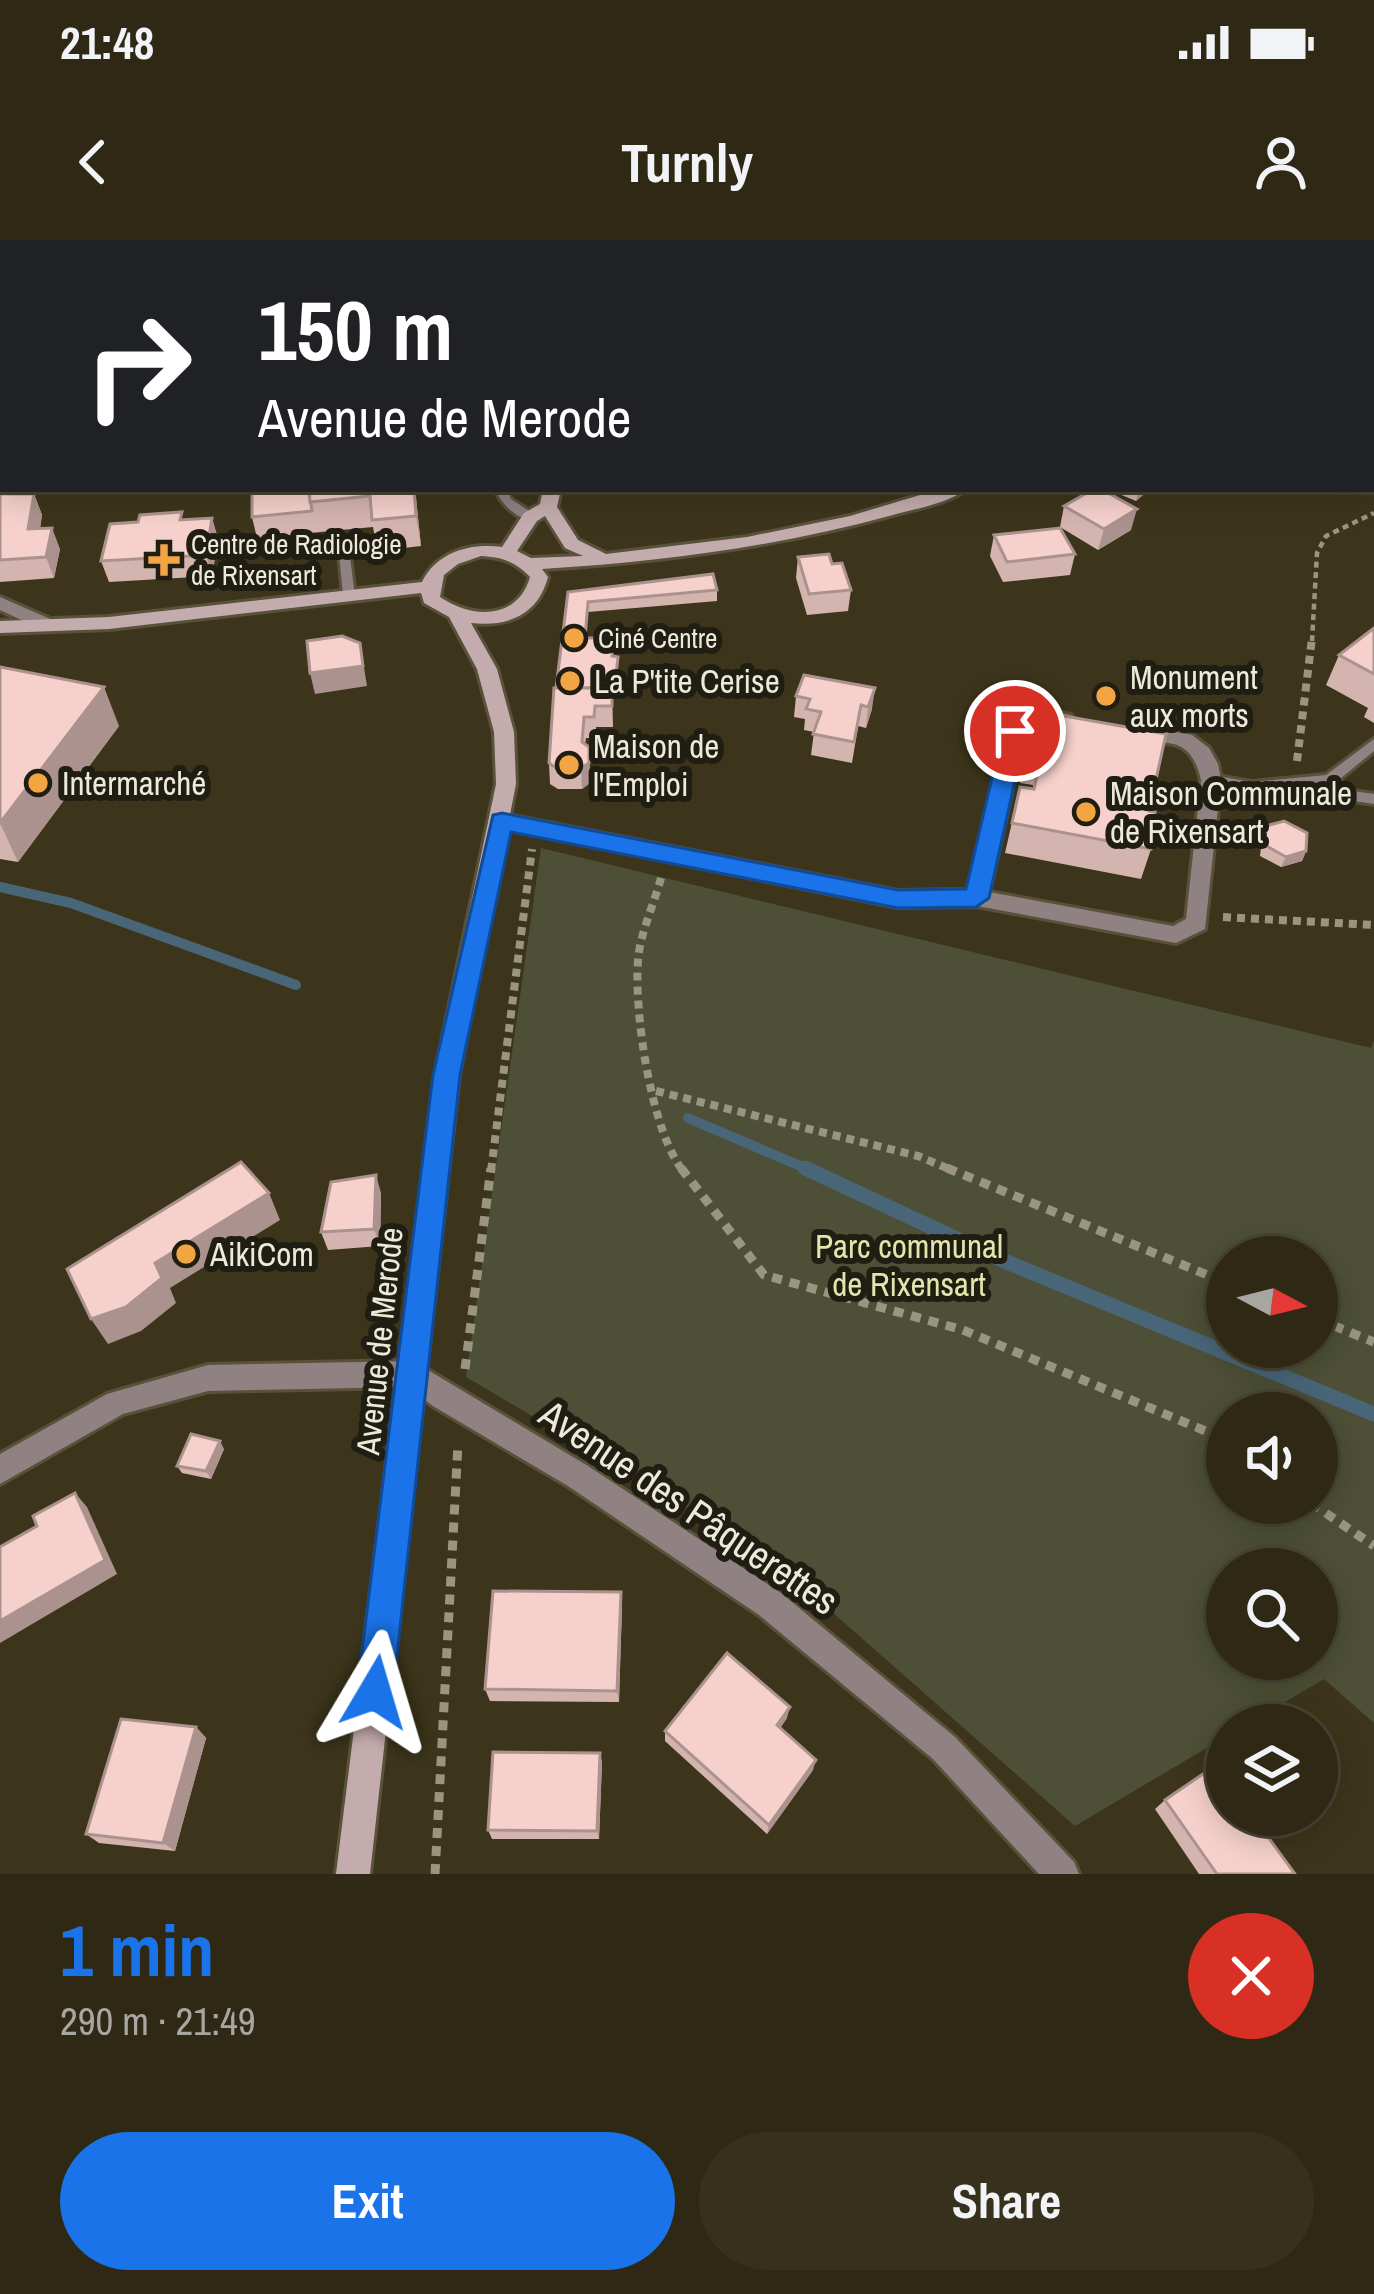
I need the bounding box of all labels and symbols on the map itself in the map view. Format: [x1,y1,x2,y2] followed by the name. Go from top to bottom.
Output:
[191,526,401,593] place label: Centre de Radiologie de Rixensart
[148,544,180,576] marker: Centre de Radiologie de Rixensart
[598,620,717,656] place label: Ciné Centre
[561,625,587,651] marker: Ciné Centre
[1130,655,1258,737] place label: Monument aux morts
[594,659,780,703] place label: La P'tite Cerise
[557,668,583,694] marker: La P'tite Cerise
[964,680,1066,782] pin
[1093,683,1119,709] marker: Monument aux morts
[593,724,719,806] place label: Maison de l'Emploi
[556,752,582,778] marker: Maison de l'Emploi
[62,761,206,805] place label: Intermarché
[25,770,51,796] marker: Intermarché
[1110,771,1352,853] place label: Maison Communale de Rixensart
[1073,799,1099,825] marker: Maison Communale de Rixensart
[815,1224,1003,1306] park label: Parc communal de Rixensart
[345,1225,413,1458] street label: Avenue de Merode
[209,1232,314,1276] place label: AikiCom
[1206,1236,1338,1368] north arrow
[173,1241,199,1267] marker: AikiCom
[529,1387,849,1626] street label: Avenue des Pâquerettes
[312,1629,438,1755] position arrow

